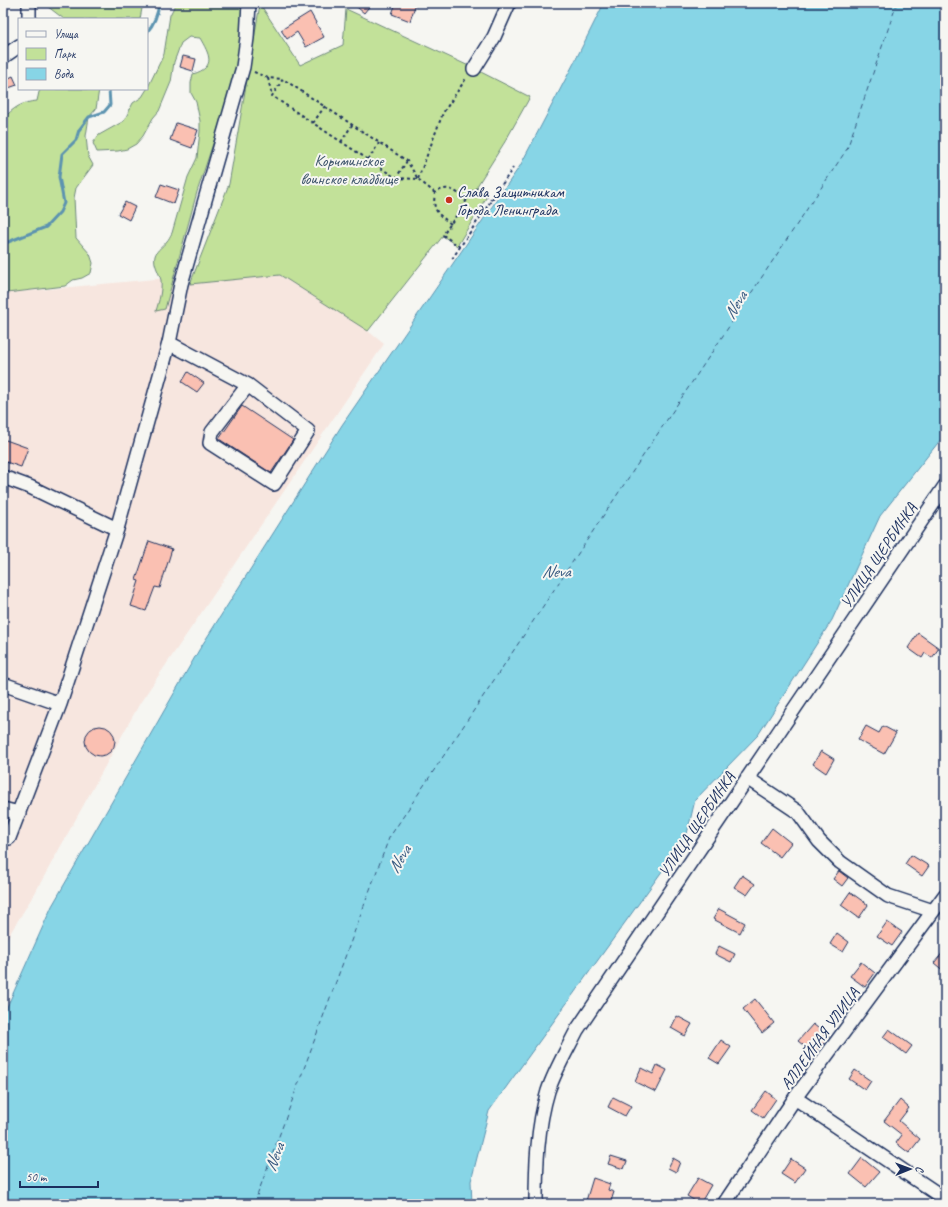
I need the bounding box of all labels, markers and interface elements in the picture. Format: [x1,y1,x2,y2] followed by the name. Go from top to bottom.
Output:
[18,18,148,90] legend
[54,26,79,42] text: Улица
[54,46,77,62] text: Парк
[54,66,75,82] text: Вода
[300,151,399,189] park label: Корчминское воинское кладбище
[457,182,564,220] place label: Слава Защитникам Города Ленинграда
[444,195,454,205] marker: Слава Защитникам Города Ленинграда
[719,286,753,323] water label: Neva
[836,498,922,612] street label: УЛИЦА ЩЕРБИНКА
[542,561,572,582] water label: Neva
[654,767,740,881] street label: УЛИЦА ЩЕРБИНКА
[383,840,417,877] water label: Neva
[776,983,864,1093] street label: АЛЛЕЙНАЯ УЛИЦА
[260,1138,290,1174] water label: Neva
[890,1149,930,1189] north arrow
[20,1163,98,1189] scale bar
[913,1166,927,1173] text: С
[26,1169,48,1185] text: 50 m

